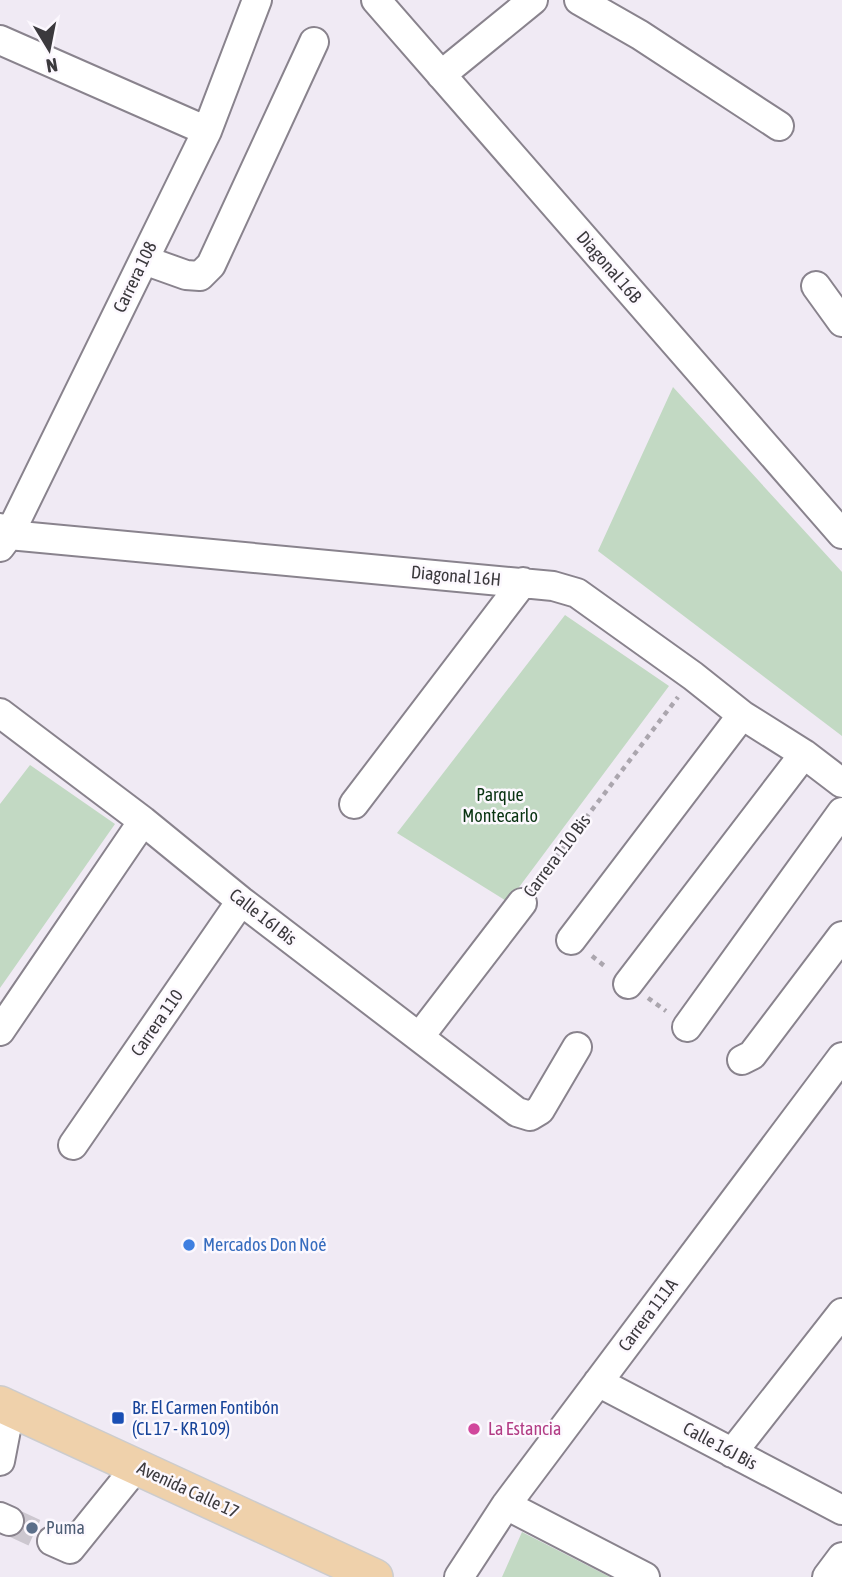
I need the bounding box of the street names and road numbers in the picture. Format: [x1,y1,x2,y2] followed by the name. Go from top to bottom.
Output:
[573,226,647,307] street label: Diagonal 16B
[108,238,161,316] street label: Carrera 108
[410,561,502,590] street label: Diagonal 16H
[519,810,594,901] street label: Carrera 110 Bis
[226,884,301,949] street label: Calle 16I Bis
[126,985,187,1060] street label: Carrera 110
[614,1274,682,1355] street label: Carrera 111A
[680,1417,761,1474] street label: Calle 16J Bis
[134,1457,242,1522] street label: Avenida Calle 17

